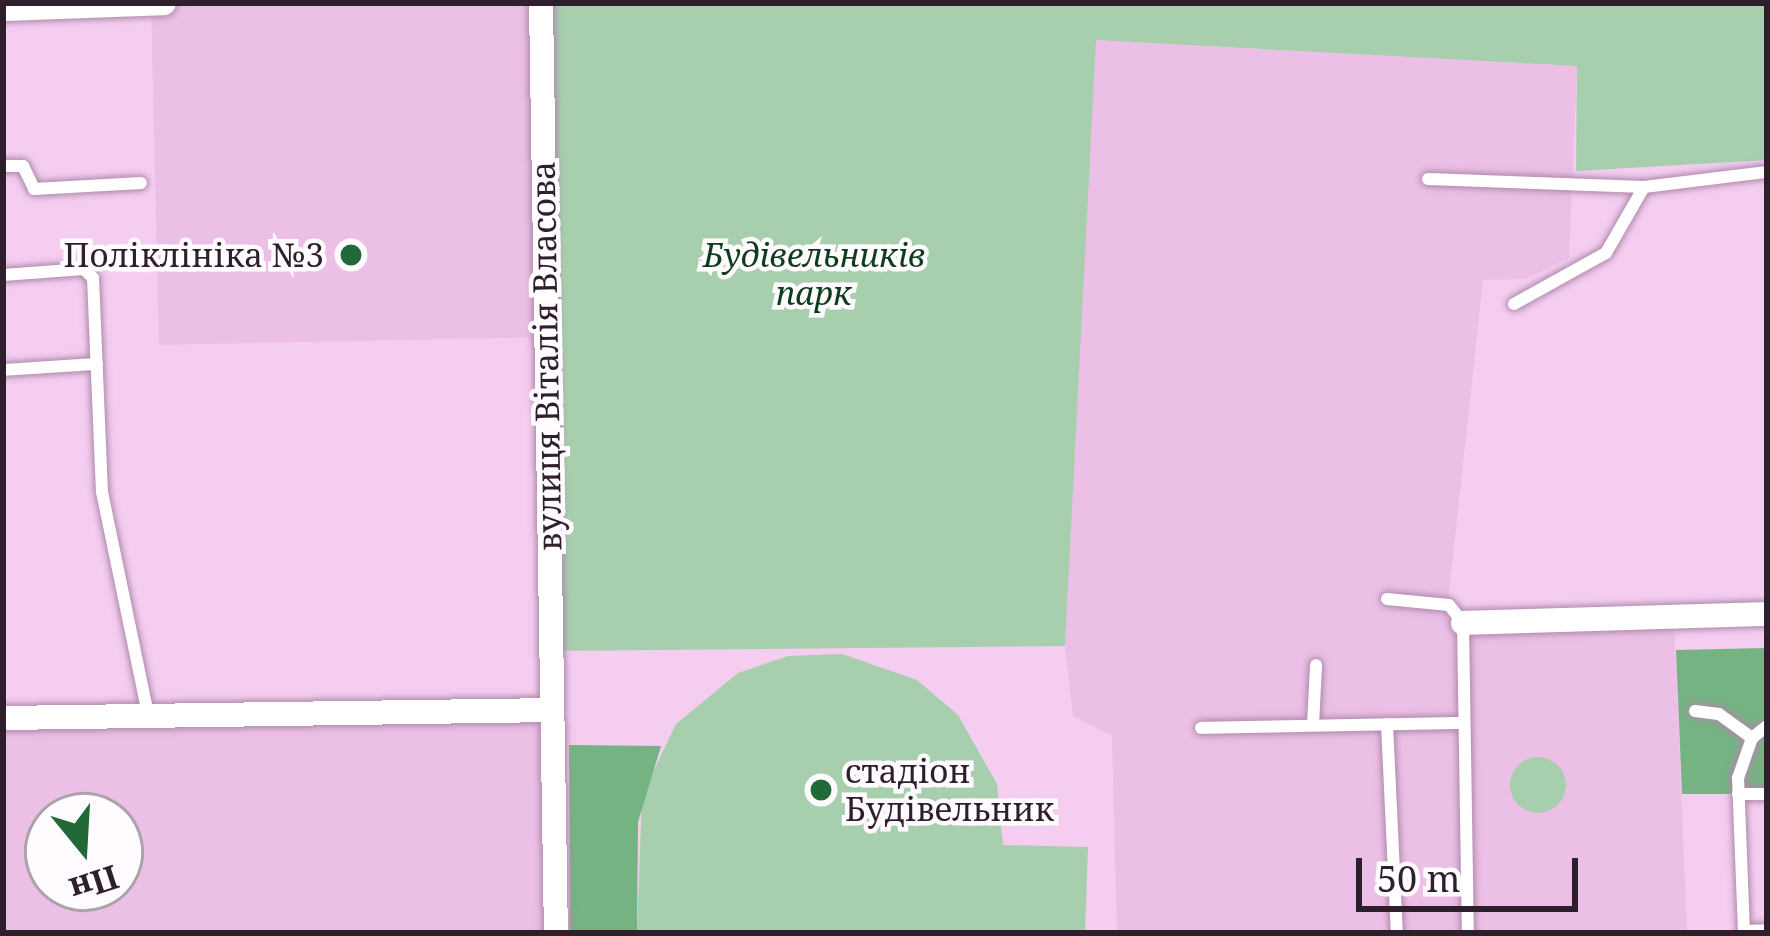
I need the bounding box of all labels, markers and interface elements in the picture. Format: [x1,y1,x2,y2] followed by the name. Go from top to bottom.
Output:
[523,161,569,551] street label: вулиця Віталія Власова
[64,235,324,275] place label: Поліклініка №3
[703,235,925,313] park label: Будівельників парк
[335,239,367,271] marker: Поліклініка №3
[845,751,1054,829] place label: стадіон Будівельник
[808,777,834,803] marker: стадіон Будівельник
[24,792,144,912] north arrow
[1362,834,1584,908] scale bar
[1377,854,1461,903] text: 50 m
[64,855,125,913] text: Пн

